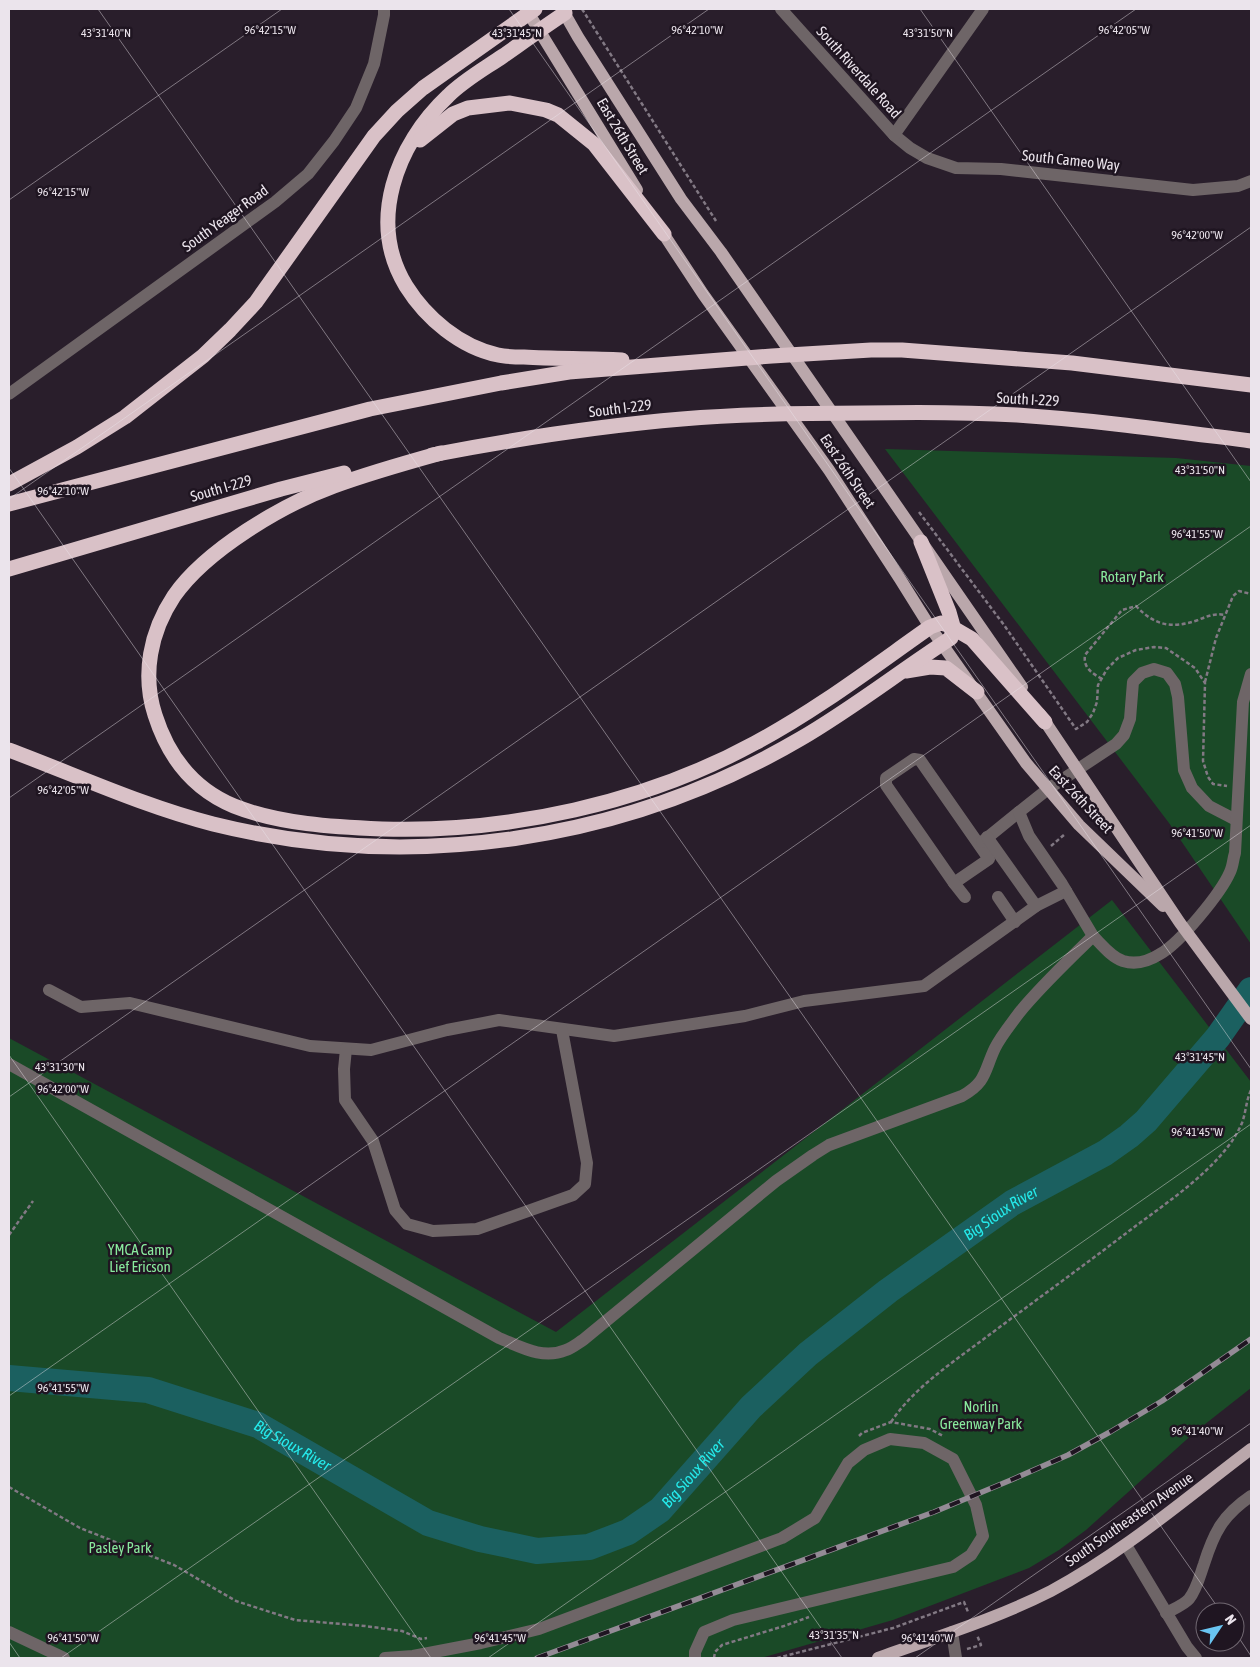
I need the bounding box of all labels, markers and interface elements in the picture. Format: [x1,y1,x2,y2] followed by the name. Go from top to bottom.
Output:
[244,23,296,37] text: 96°42'15"W
[671,23,723,37] text: 96°42'10"W
[813,23,905,121] street label: South Riverdale Road
[1098,23,1150,37] text: 96°42'05"W
[81,26,131,40] text: 43°31'40"N
[492,26,542,40] text: 43°31'45"N
[903,26,953,40] text: 43°31'50"N
[594,95,652,177] street label: East 26th Street
[1021,146,1121,174] street label: South Cameo Way
[179,181,271,255] street label: South Yeager Road
[37,185,89,199] text: 96°42'15"W
[1171,228,1223,242] text: 96°42'00"W
[996,389,1060,409] street label: South I-229
[588,396,652,420] street label: South I-229
[817,431,879,511] street label: East 26th Street
[1175,463,1225,477] text: 43°31'50"N
[188,471,254,505] street label: South I-229
[37,484,89,498] text: 96°42'10"W
[1171,527,1223,541] text: 96°41'55"W
[1100,568,1164,585] park label: Rotary Park
[1046,762,1116,836] street label: East 26th Street
[37,783,89,797] text: 96°42'05"W
[1171,826,1223,840] text: 96°41'50"W
[1175,1050,1225,1064] text: 43°31'45"N
[35,1060,85,1074] text: 43°31'30"N
[37,1082,89,1096] text: 96°42'00"W
[1171,1125,1223,1139] text: 96°41'45"W
[960,1181,1042,1244] water label: Big Sioux River
[108,1241,172,1275] park label: YMCA Camp Lief Ericson
[37,1381,89,1395] text: 96°41'55"W
[940,1398,1023,1432] park label: Norlin Greenway Park
[251,1416,335,1475] water label: Big Sioux River
[1171,1424,1223,1438] text: 96°41'40"W
[658,1434,729,1511] water label: Big Sioux River
[1062,1468,1196,1569] street label: South Southeastern Avenue
[88,1539,152,1556] park label: Pasley Park
[1195,1602,1245,1652] north arrow
[1222,1612,1240,1628] text: N
[809,1628,859,1642] text: 43°31'35"N
[47,1631,99,1645] text: 96°41'50"W
[474,1631,526,1645] text: 96°41'45"W
[901,1631,953,1645] text: 96°41'40"W

